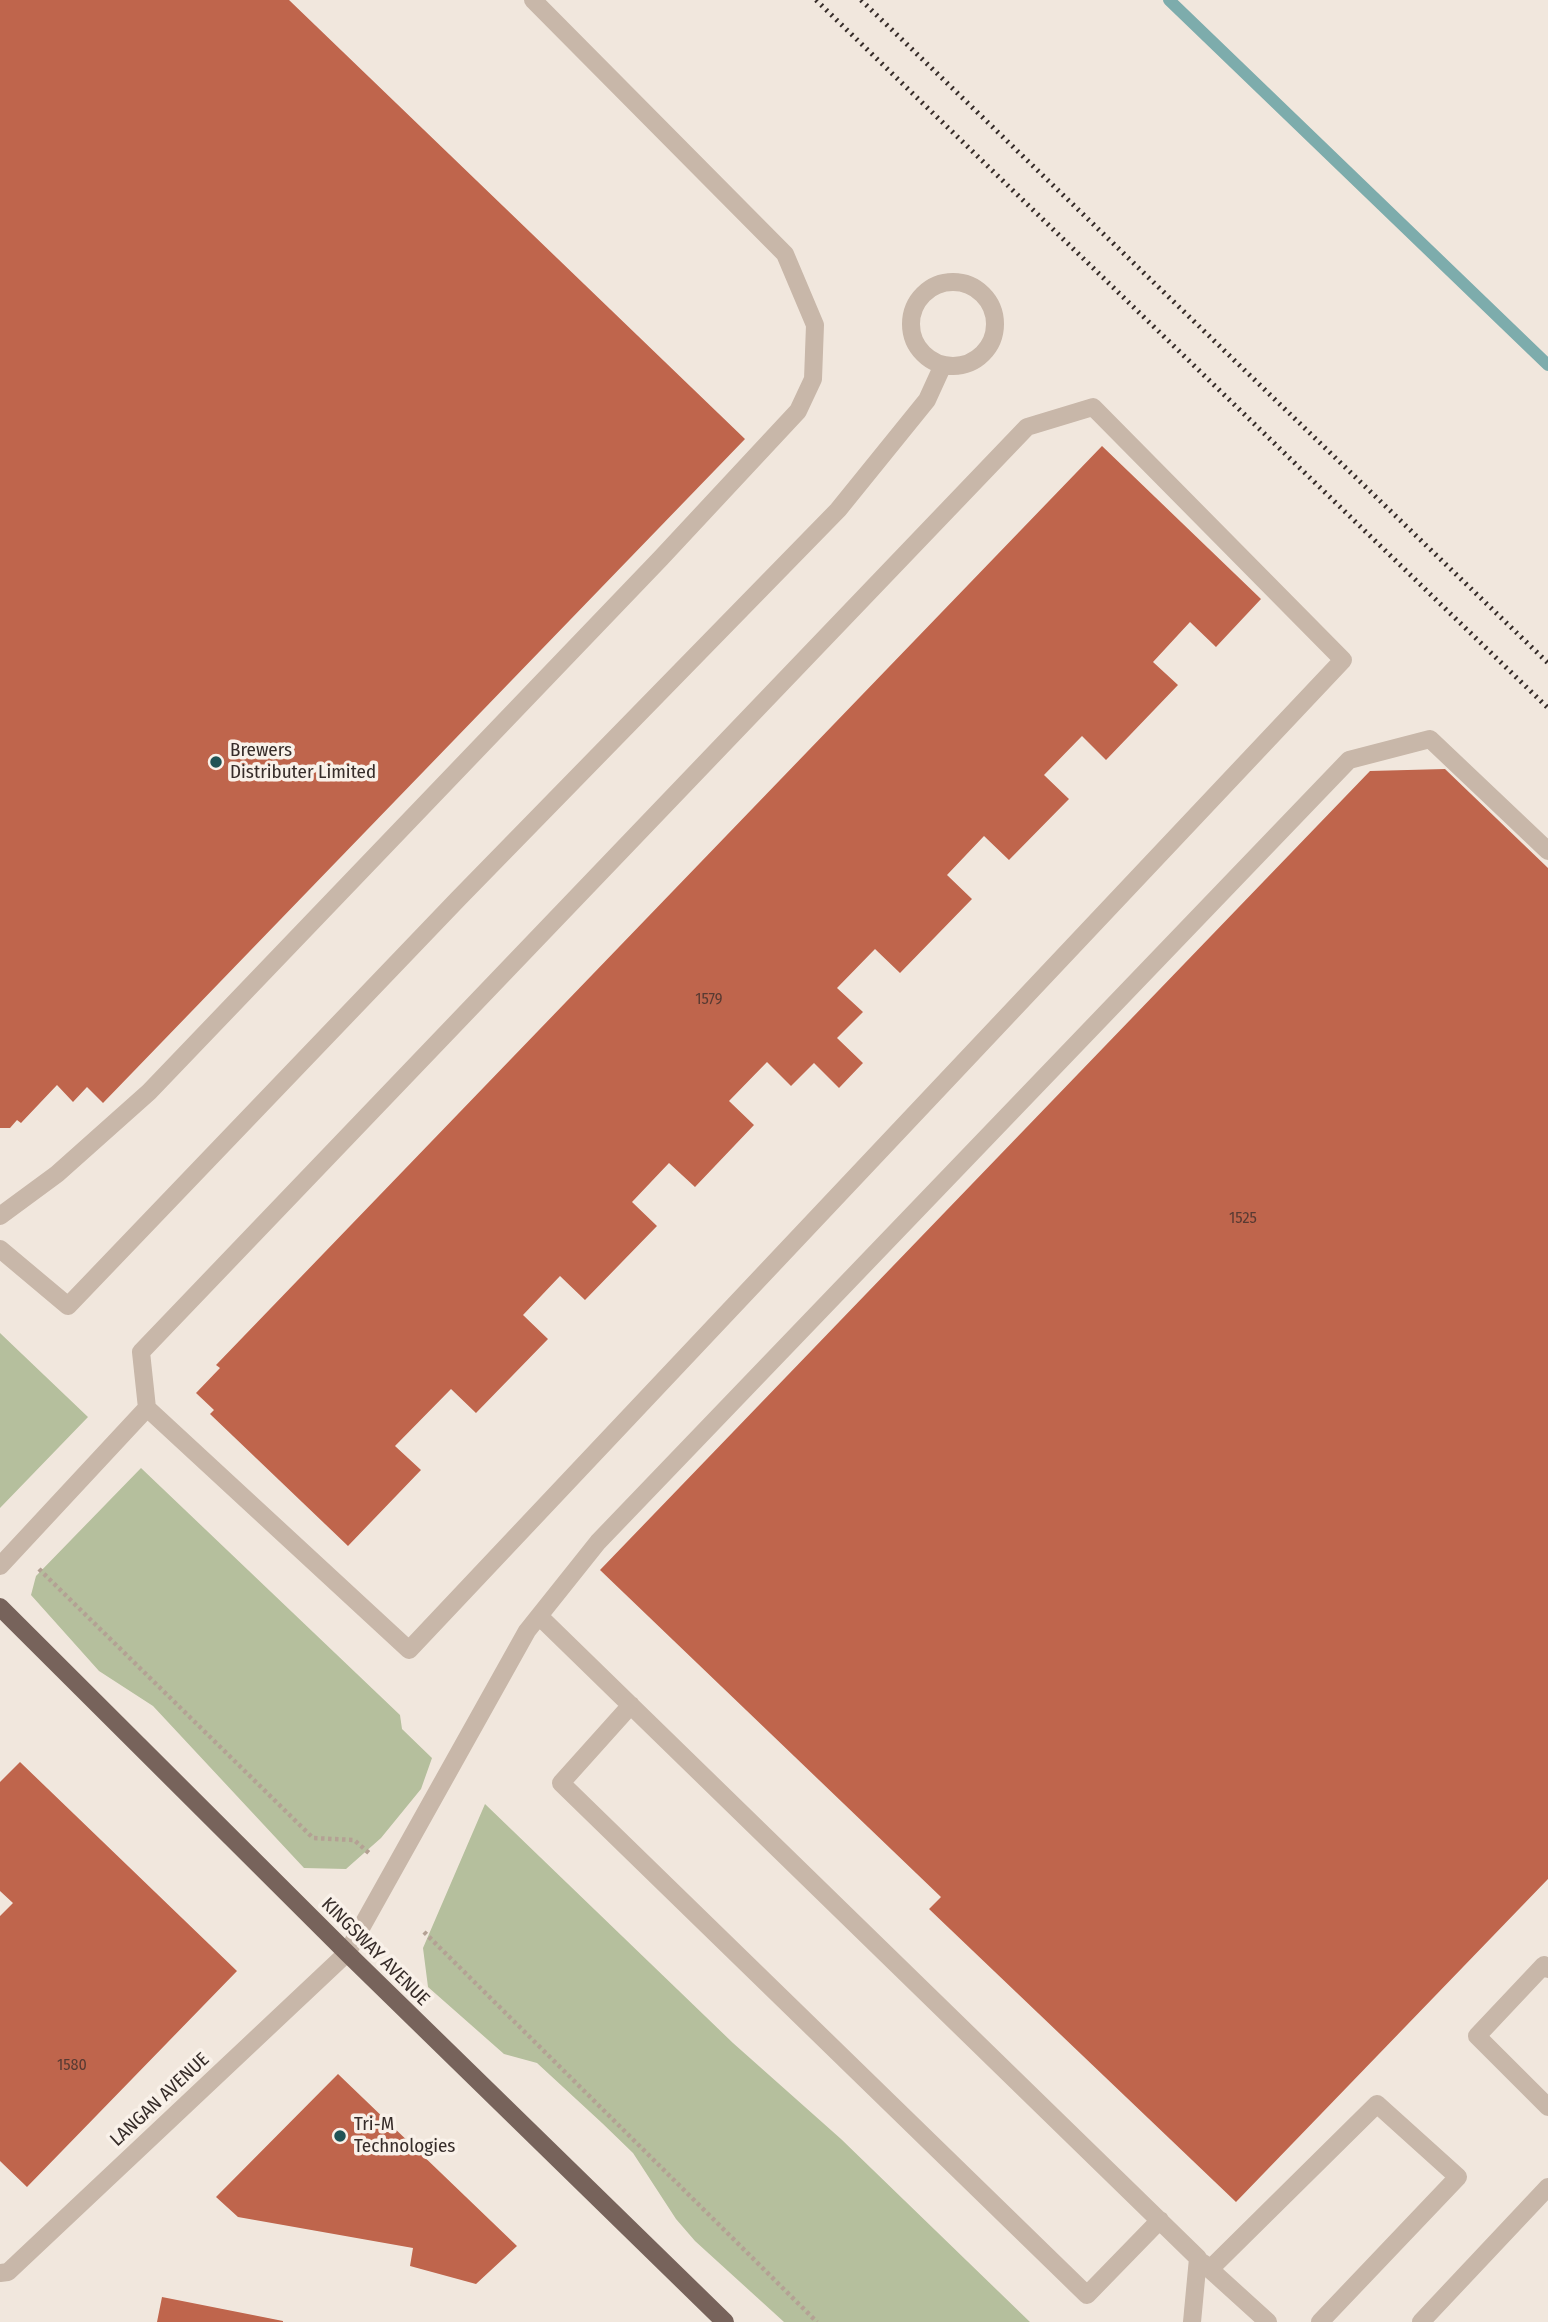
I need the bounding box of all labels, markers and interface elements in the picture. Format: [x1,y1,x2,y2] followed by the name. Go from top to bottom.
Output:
[230,740,376,784] place label: Brewers Distributer Limited
[208,754,224,770] marker: Brewers Distributer Limited
[695,990,723,1010] house number: 1579
[1229,1209,1257,1229] house number: 1525
[316,1893,434,2011] street label: KINGSWAY AVENUE
[106,2048,214,2152] street label: LANGAN AVENUE
[57,2056,87,2076] house number: 1580
[354,2114,455,2158] place label: Tri-M Technologies
[332,2128,348,2144] marker: Tri-M Technologies

